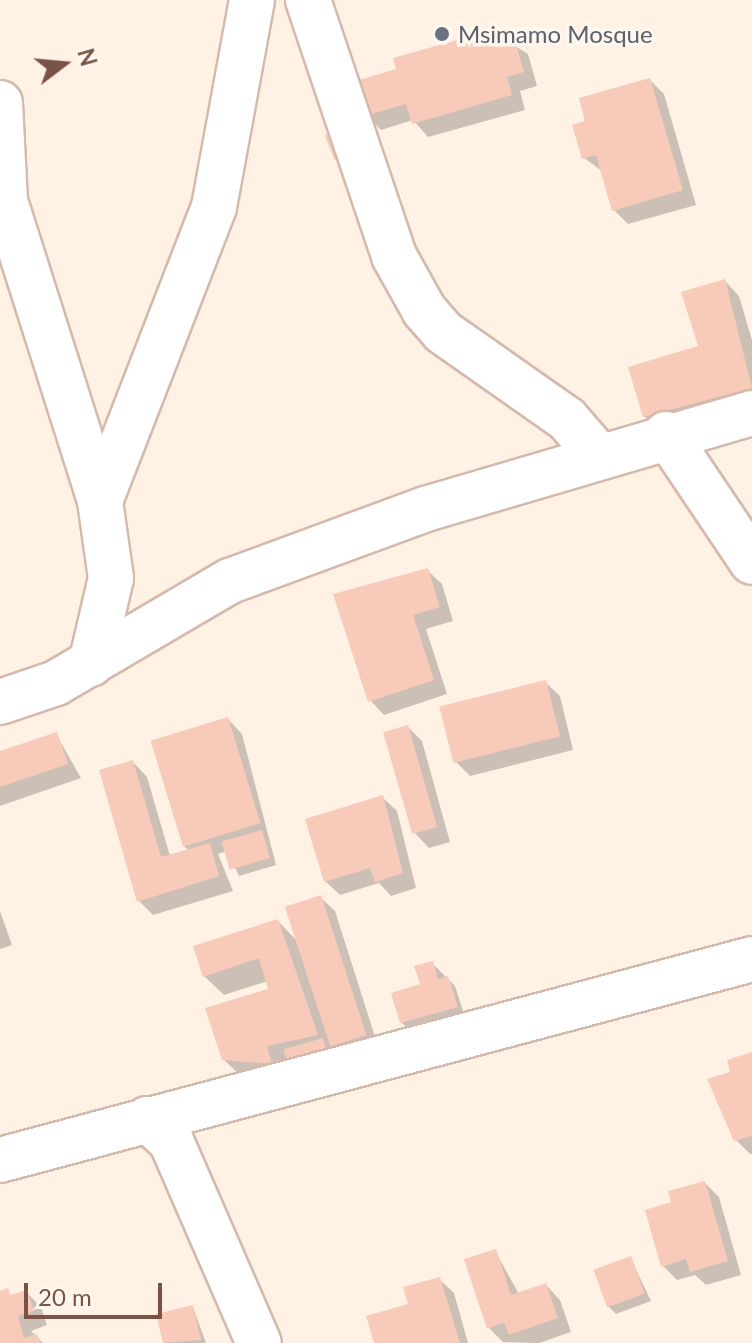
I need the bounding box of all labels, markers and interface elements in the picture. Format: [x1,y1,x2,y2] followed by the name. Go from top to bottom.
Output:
[458,20,653,48] place label: Msimamo Mosque
[24,24,104,104] north arrow
[433,25,451,43] marker: Msimamo Mosque
[72,45,103,69] text: N
[28,1267,166,1317] scale bar
[38,1282,92,1311] text: 20 m

